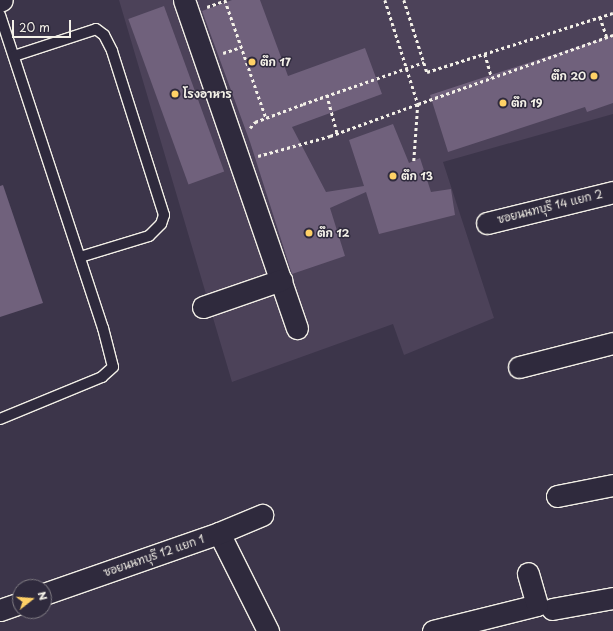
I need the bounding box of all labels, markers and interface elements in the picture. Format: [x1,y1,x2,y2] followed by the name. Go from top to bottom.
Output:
[14,12,73,38] scale bar
[19,18,50,36] text: 20 m
[260,55,291,69] place label: ตึก 17
[247,57,257,67] marker: ตึก 17
[551,69,586,83] place label: ตึก 20
[589,71,599,81] marker: ตึก 20
[183,87,232,101] place label: โรงอาหาร
[170,89,180,99] marker: โรงอาหาร
[511,96,542,110] place label: ตึก 19
[498,98,508,108] marker: ตึก 19
[401,169,433,183] place label: ตึก 13
[388,171,398,181] marker: ตึก 13
[496,188,604,226] street label: ซอยนนทบุรี 14 แยก 2
[317,226,349,240] place label: ตึก 12
[304,228,314,238] marker: ตึก 12
[102,533,206,579] street label: ซอยนนทบุรี 12 แยก 1
[12,579,52,619] north arrow
[34,589,52,602] text: N

